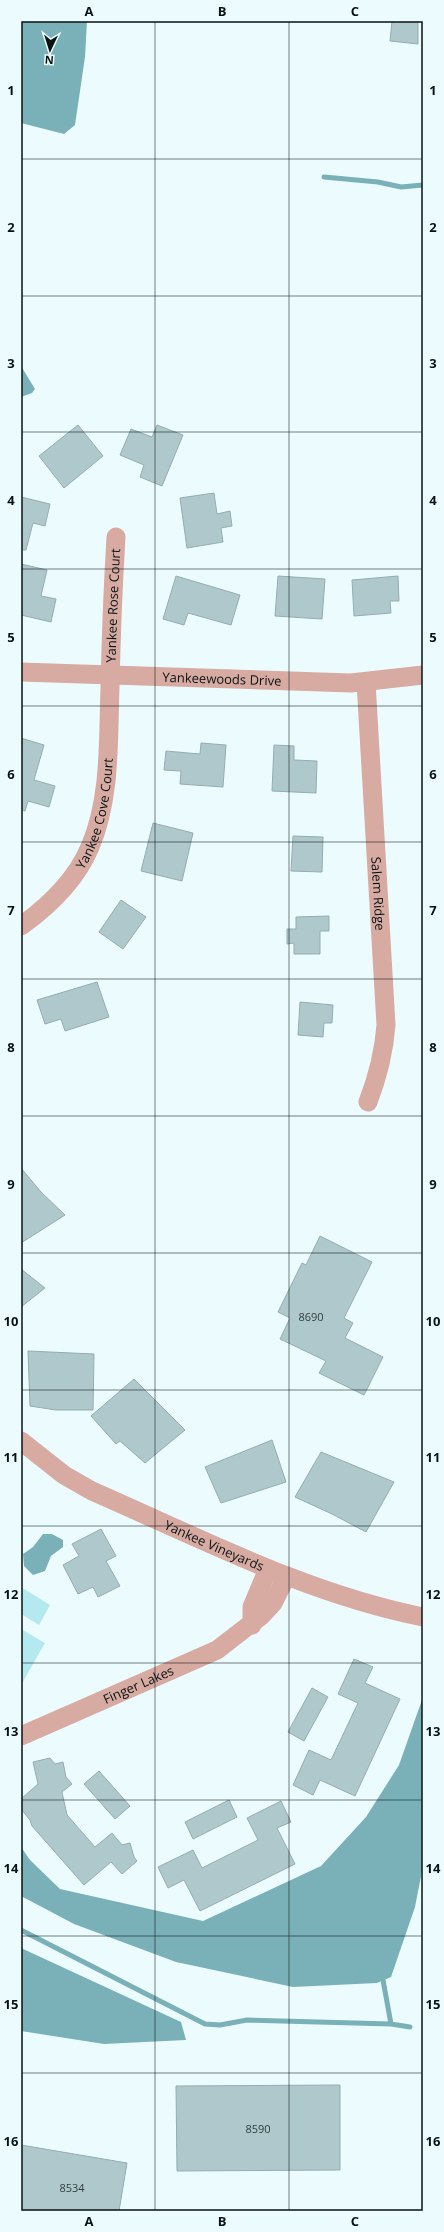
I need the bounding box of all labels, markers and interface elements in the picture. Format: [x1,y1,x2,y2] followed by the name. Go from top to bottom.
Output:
[85,2,94,20] text: A
[218,2,227,20] text: B
[351,2,359,20] text: C
[30,30,70,70] north arrow
[44,53,54,68] text: N
[7,81,15,99] text: 1
[429,81,437,99] text: 1
[7,218,15,236] text: 2
[429,218,437,236] text: 2
[7,354,15,372] text: 3
[429,354,437,372] text: 3
[7,491,15,509] text: 4
[429,491,437,509] text: 4
[102,548,124,663] street label: Yankee Rose Court
[7,628,15,646] text: 5
[429,628,437,646] text: 5
[162,668,282,690] street label: Yankeewoods Drive
[71,757,117,872] street label: Yankee Cove Court
[7,765,15,783] text: 6
[429,765,437,783] text: 6
[367,856,389,931] street label: Salem Ridge
[7,901,15,919] text: 7
[429,901,437,919] text: 7
[7,1038,15,1056] text: 8
[429,1038,437,1056] text: 8
[7,1175,15,1193] text: 9
[429,1175,437,1193] text: 9
[298,1309,324,1324] house number: 8690
[4,1312,18,1330] text: 10
[426,1312,440,1330] text: 10
[4,1448,18,1466] text: 11
[426,1448,440,1466] text: 11
[162,1516,267,1575] street label: Yankee Vineyards
[4,1585,19,1603] text: 12
[426,1585,441,1603] text: 12
[100,1661,176,1708] street label: Finger Lakes
[4,1722,18,1740] text: 13
[426,1722,440,1740] text: 13
[4,1859,19,1877] text: 14
[426,1859,441,1877] text: 14
[4,1995,18,2013] text: 15
[426,1995,440,2013] text: 15
[245,2121,271,2136] house number: 8590
[4,2132,19,2150] text: 16
[426,2132,441,2150] text: 16
[59,2180,85,2195] house number: 8534
[85,2212,94,2230] text: A
[218,2212,227,2230] text: B
[351,2212,359,2230] text: C

